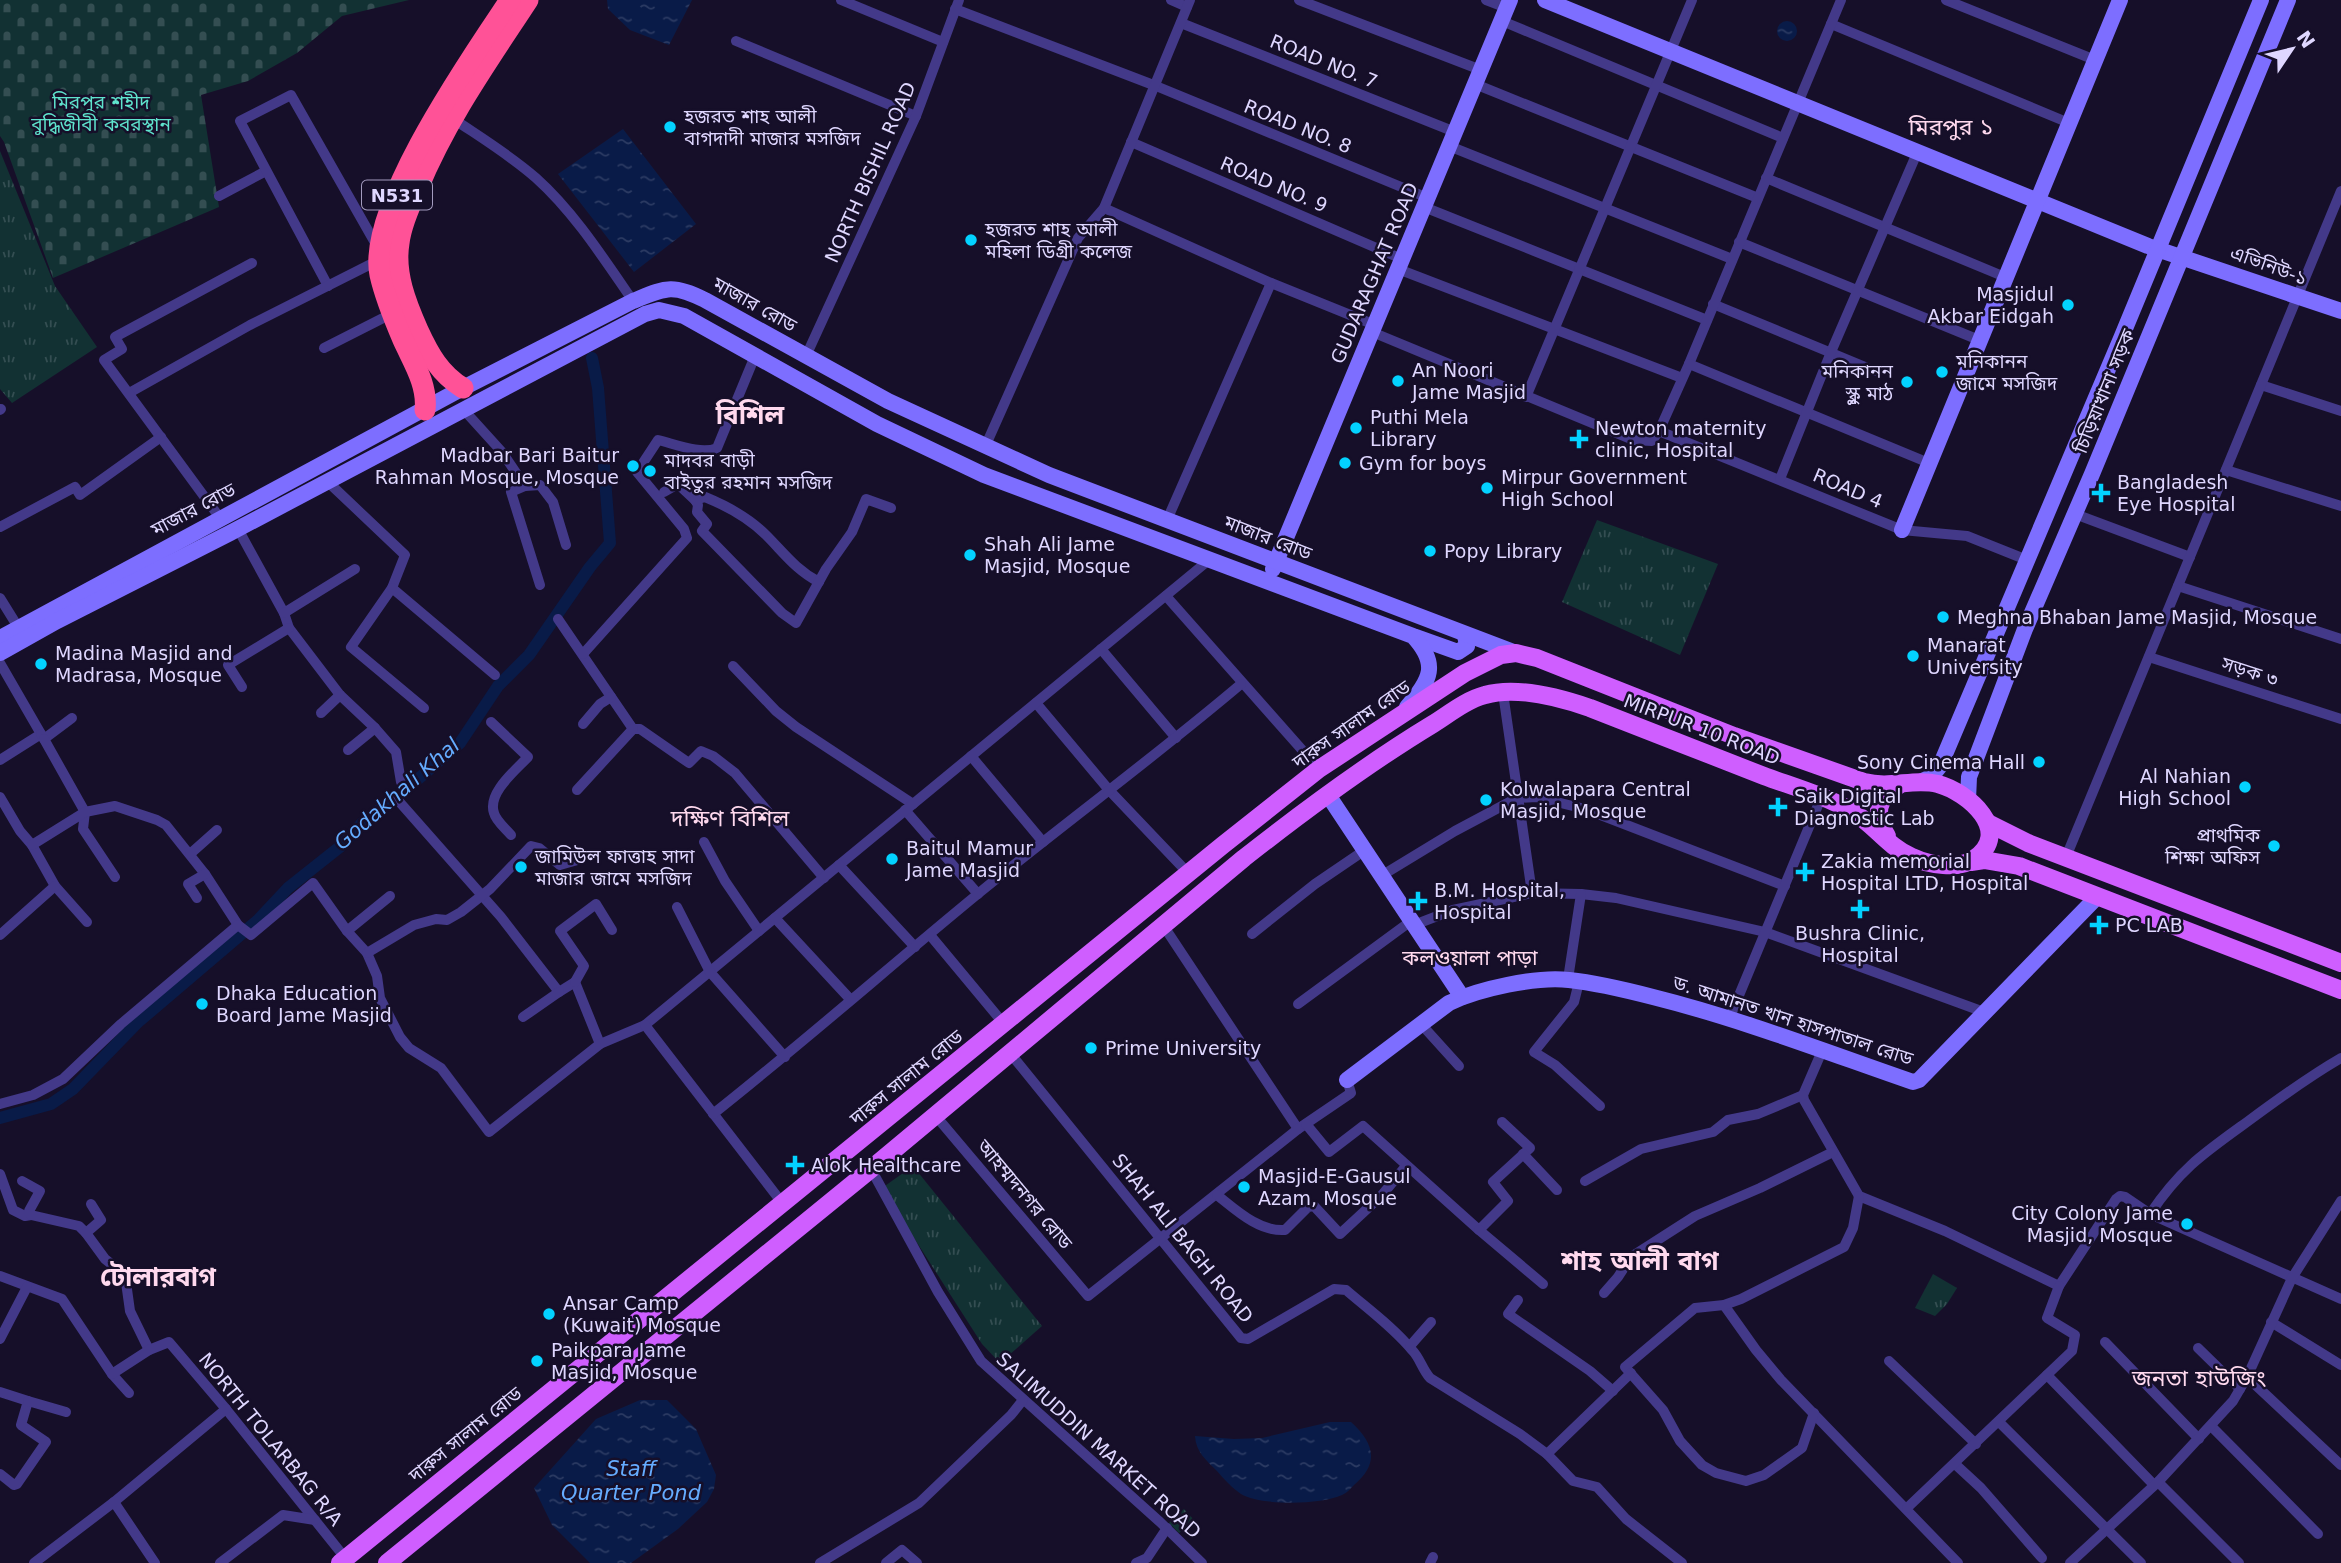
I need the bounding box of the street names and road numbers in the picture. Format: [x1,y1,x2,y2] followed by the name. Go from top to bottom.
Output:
[1267,29,1381,93] street label: ROAD NO. 7
[820,78,920,266] street label: NORTH BISHIL ROAD
[1241,94,1355,158] street label: ROAD NO. 8
[1217,152,1331,216] street label: ROAD NO. 9
[1326,179,1422,367] street label: GUDARAGHAT ROAD
[362,180,432,210] road number: N531
[2227,241,2311,289] street label: এভিনিউ-১
[708,272,801,336] street label: মাজার রোড
[2069,325,2139,457] street label: চিড়িয়াখানা সড়ক
[1810,463,1886,513] street label: ROAD 4
[146,477,239,541] street label: মাজার রোড
[1220,510,1315,564] street label: মাজার রোড
[2218,651,2281,690] street label: সড়ক ৩
[1287,675,1415,773] street label: দারুস সালাম রোড
[1621,689,1783,769] street label: MIRPUR 10 ROAD
[1669,970,1916,1069] street label: ড. আমানত খান হাসপাতাল রোড
[844,1025,967,1130] street label: দারুস সালাম রোড
[972,1134,1077,1254] street label: আহম্মদনগর রোড
[1108,1149,1258,1327] street label: SHAH ALI BAGH ROAD
[992,1347,1206,1543] street label: SALIMUDDIN MARKET ROAD
[195,1348,347,1530] street label: NORTH TOLARBAG R/A
[403,1382,526,1487] street label: দারুস সালাম রোড

